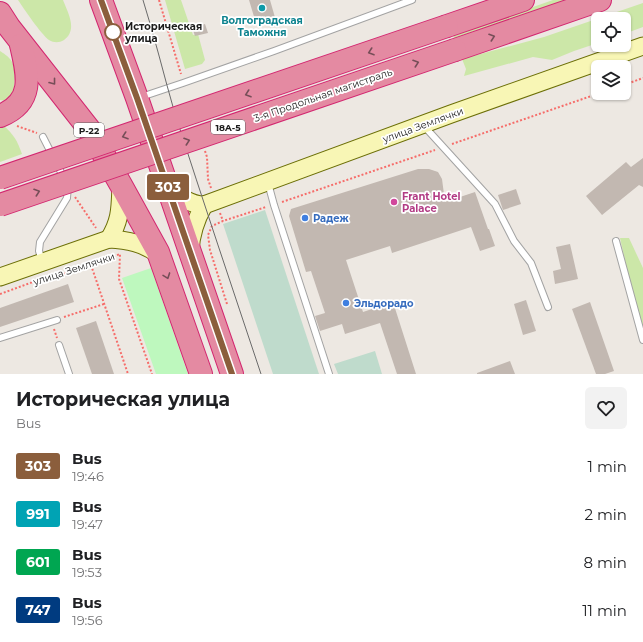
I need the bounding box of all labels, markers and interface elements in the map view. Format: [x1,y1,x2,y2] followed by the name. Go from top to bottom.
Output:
[257,3,267,13] marker: Волгоградская Таможня
[591,12,631,100] map controls
[591,12,631,52] button: locate
[221,14,303,39] place label: Волгоградская Таможня
[124,20,202,45] place label: Историческая улица
[104,23,122,41] marker: Историческая улица
[489,33,496,42] one-way arrow
[367,47,374,56] one-way arrow
[412,60,419,68] one-way arrow
[591,60,631,100] button: layers
[252,65,394,125] street label: 3-я Продольная магистраль
[48,78,55,85] one-way arrow
[244,89,251,98] one-way arrow
[380,104,465,146] street label: улица Землячки
[211,120,245,134] road number: 18А-5
[74,123,104,137] road number: Р-22
[121,131,128,139] one-way arrow
[183,137,190,146] one-way arrow
[145,174,191,200] line badge: 303
[155,178,181,196] text: 303
[33,188,40,197] one-way arrow
[402,190,461,215] place label: Frant Hotel Palace
[389,197,399,207] marker: Frant Hotel Palace
[313,212,349,225] place label: Радеж
[300,213,310,223] marker: Радеж
[31,250,117,289] street label: улица Землячки
[162,273,170,280] one-way arrow
[354,297,414,310] place label: Эльдорадо
[341,298,351,308] marker: Эльдорадо
[585,387,627,429] button: heart
[16,388,230,411] text: Историческая улица
[16,415,41,431] text: Bus
[72,449,102,468] text: Bus
[25,457,51,475] text: 303
[588,457,627,476] text: 1 min
[72,468,104,484] text: 19:46
[72,497,102,516] text: Bus
[26,505,50,523] text: 991
[584,505,627,524] text: 2 min
[72,516,103,532] text: 19:47
[72,545,102,564] text: Bus
[26,553,50,571] text: 601
[583,553,627,572] text: 8 min
[72,564,102,580] text: 19:53
[72,593,102,612] text: Bus
[25,601,51,619] text: 747
[582,601,627,620] text: 11 min
[72,612,103,628] text: 19:56

